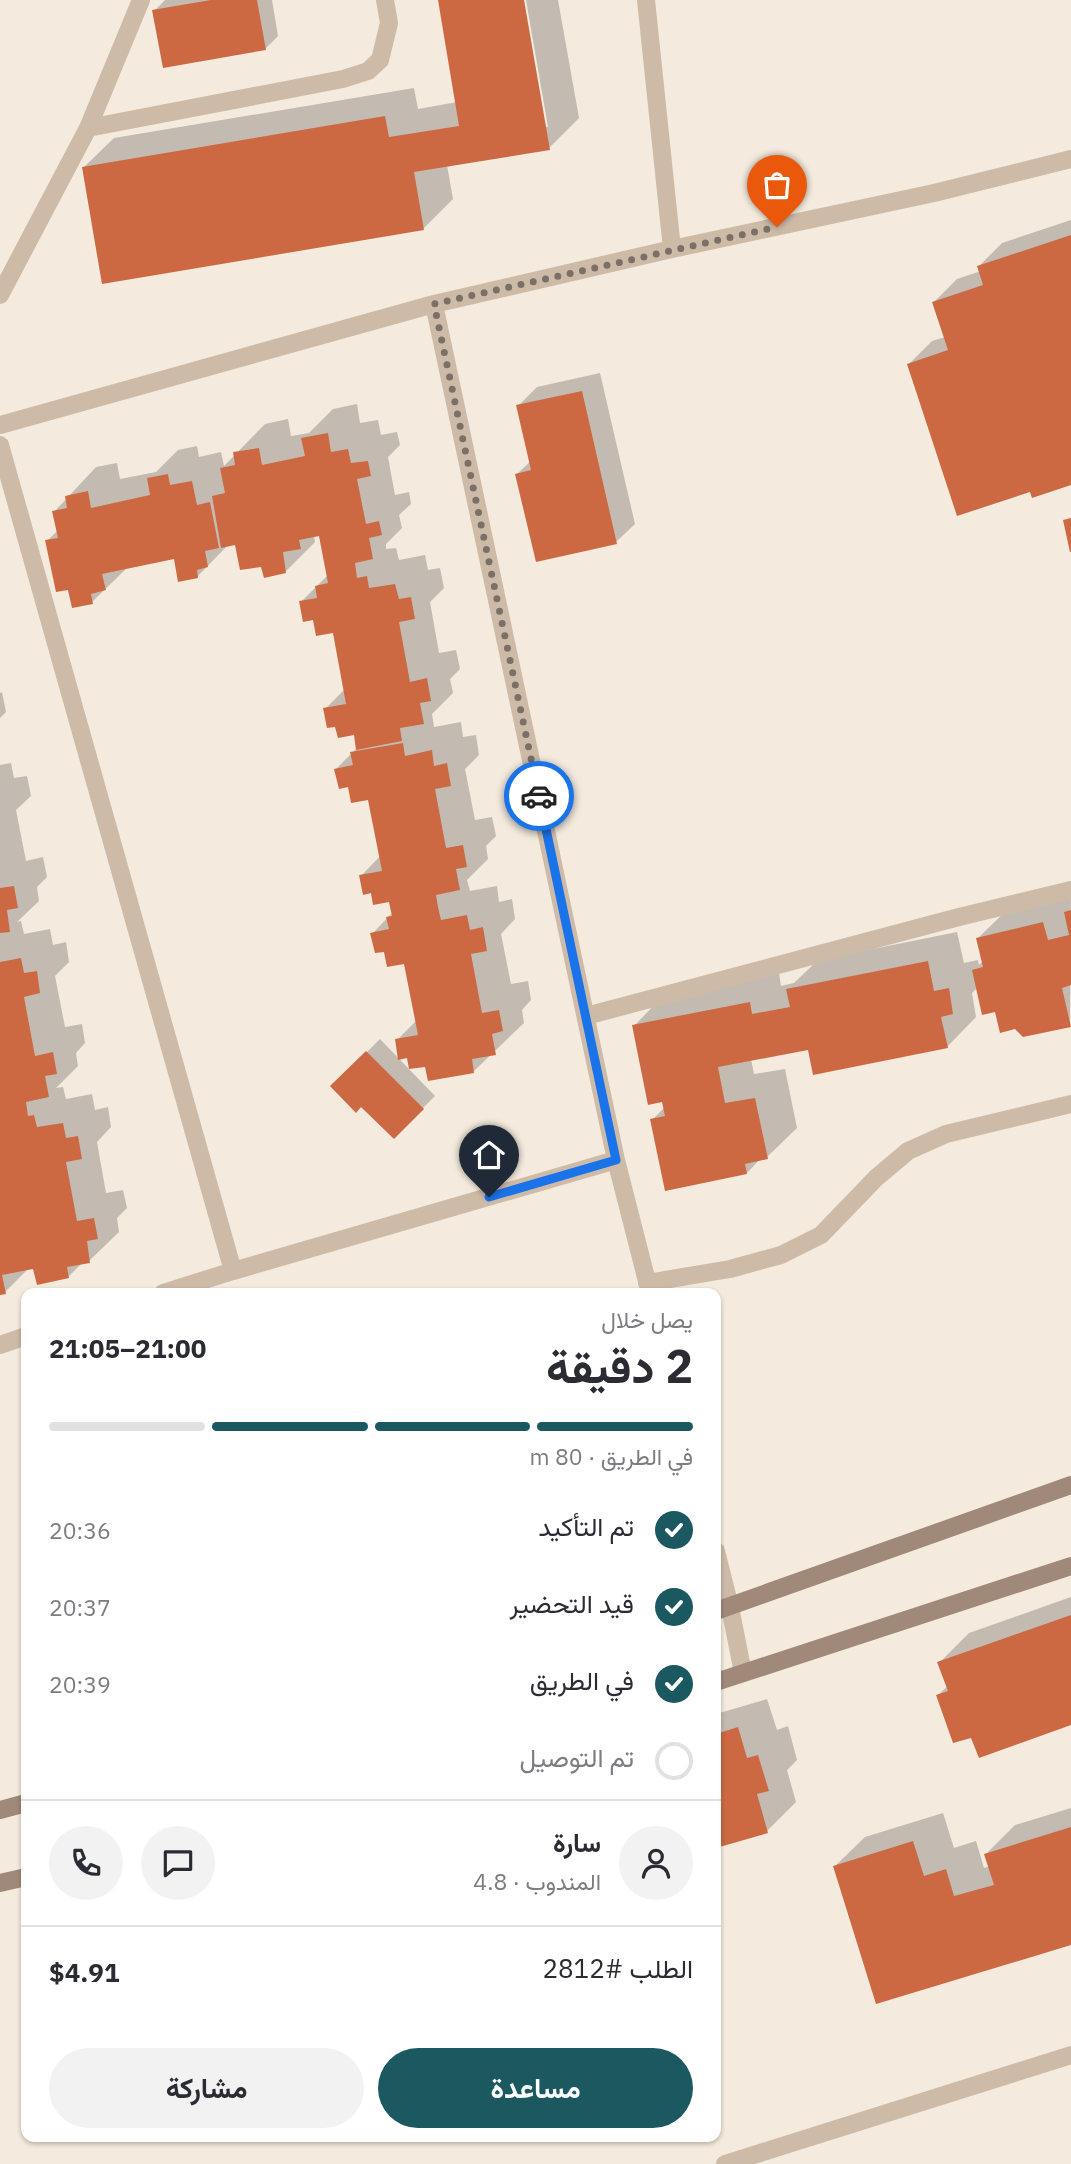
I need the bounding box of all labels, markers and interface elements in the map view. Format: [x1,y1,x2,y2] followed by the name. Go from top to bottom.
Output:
[747,155,807,227] pin
[758,166,796,204] icon: bag
[504,761,574,831] courier
[520,777,558,815] icon: car
[459,1125,519,1197] pin
[470,1136,508,1174] icon: home
[601,1304,693,1334] text: يصل خلال
[49,1331,206,1365] text: 21:00–21:05
[546,1336,693,1396] text: 2 دقيقة
[529,1441,693,1471] text: في الطريق · 80 m
[538,1509,634,1543] text: تم التأكيد
[655,1511,693,1549] icon: check
[49,1515,111,1545] text: 20:36
[509,1586,634,1620] text: قيد التحضير
[655,1588,693,1626] icon: check
[49,1592,111,1622] text: 20:37
[530,1663,634,1697] text: في الطريق
[655,1665,693,1703] icon: check
[49,1669,111,1699] text: 20:39
[520,1740,634,1774] text: تم التوصيل
[553,1825,601,1859] text: سارة
[49,1826,123,1900] button: phone
[141,1826,215,1900] button: chat
[619,1826,693,1900] button: person
[473,1866,601,1896] text: المندوب · 4.8
[542,1951,693,1985] text: الطلب #2812
[49,1955,120,1989] text: $4.91
[49,2048,364,2128] button: مشاركة
[378,2048,693,2128] button: مساعدة

